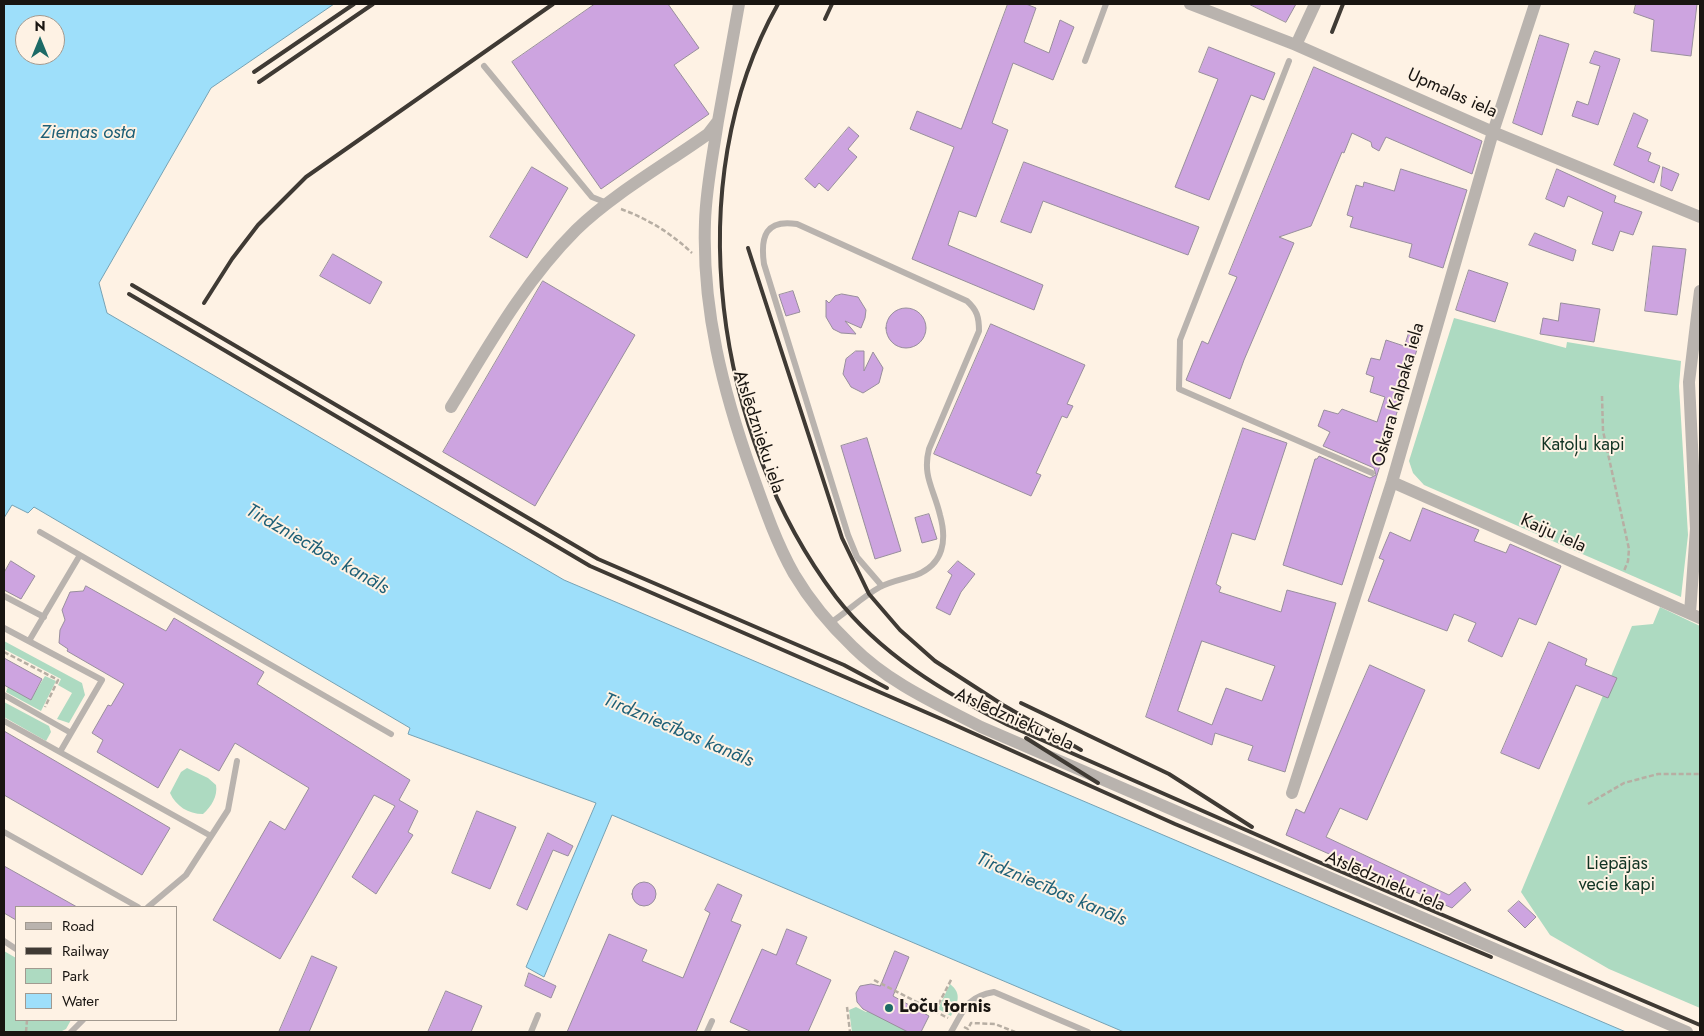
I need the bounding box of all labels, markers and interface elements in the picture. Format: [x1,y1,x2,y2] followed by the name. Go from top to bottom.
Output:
[15,15,65,65] north arrow
[34,16,46,36] text: N
[1404,65,1500,123] street label: Upmalas iela
[41,122,135,144] water label: Ziemas osta
[1368,320,1430,470] street label: Oskara Kalpaka iela
[728,368,788,496] street label: Atslēdznieku iela
[1541,435,1625,457] park label: Katoļu kapi
[242,500,392,600] water label: Tirdzniecības kanāls
[1517,510,1589,558] street label: Kaiju iela
[951,684,1077,756] street label: Atslēdznieku iela
[600,689,756,773] water label: Tirdzniecības kanāls
[1322,847,1448,917] street label: Atslēdznieku iela
[973,848,1129,932] water label: Tirdzniecības kanāls
[1579,854,1655,896] park label: Liepājas vecie kapi
[15,906,178,1021] legend
[62,915,94,937] text: Road
[62,940,109,962] text: Railway
[62,965,89,987] text: Park
[62,990,99,1012] text: Water
[899,997,991,1019] place label: Loču tornis
[883,1002,895,1014] marker: Loču tornis

